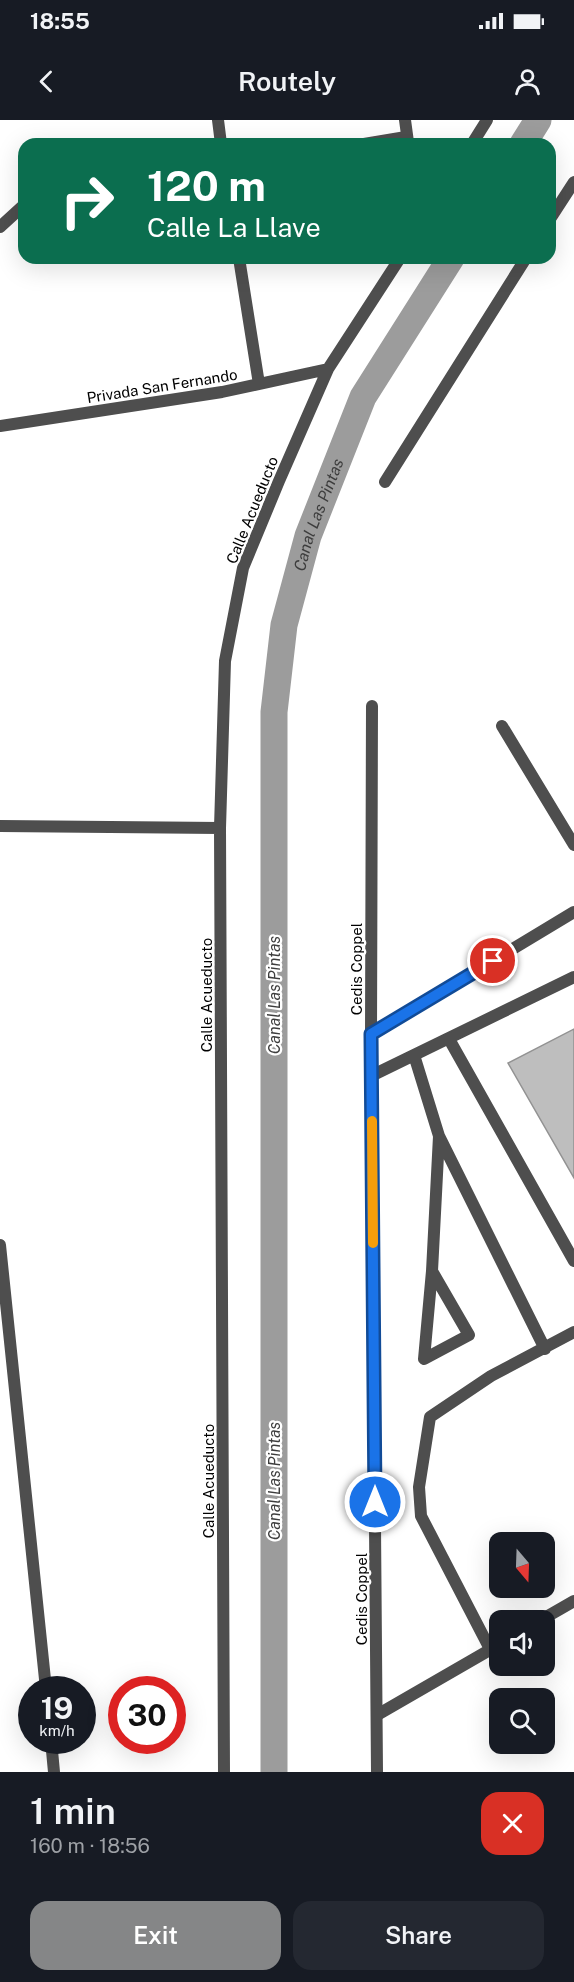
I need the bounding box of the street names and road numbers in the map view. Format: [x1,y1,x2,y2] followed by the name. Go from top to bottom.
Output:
[85,366,239,406] street label: Privada San Fernando
[223,454,281,566] street label: Calle Acueducto
[348,923,365,1015] street label: Cedis Coppel
[198,938,215,1052] street label: Calle Acueducto
[200,1424,217,1538] street label: Calle Acueducto
[353,1553,370,1645] street label: Cedis Coppel

